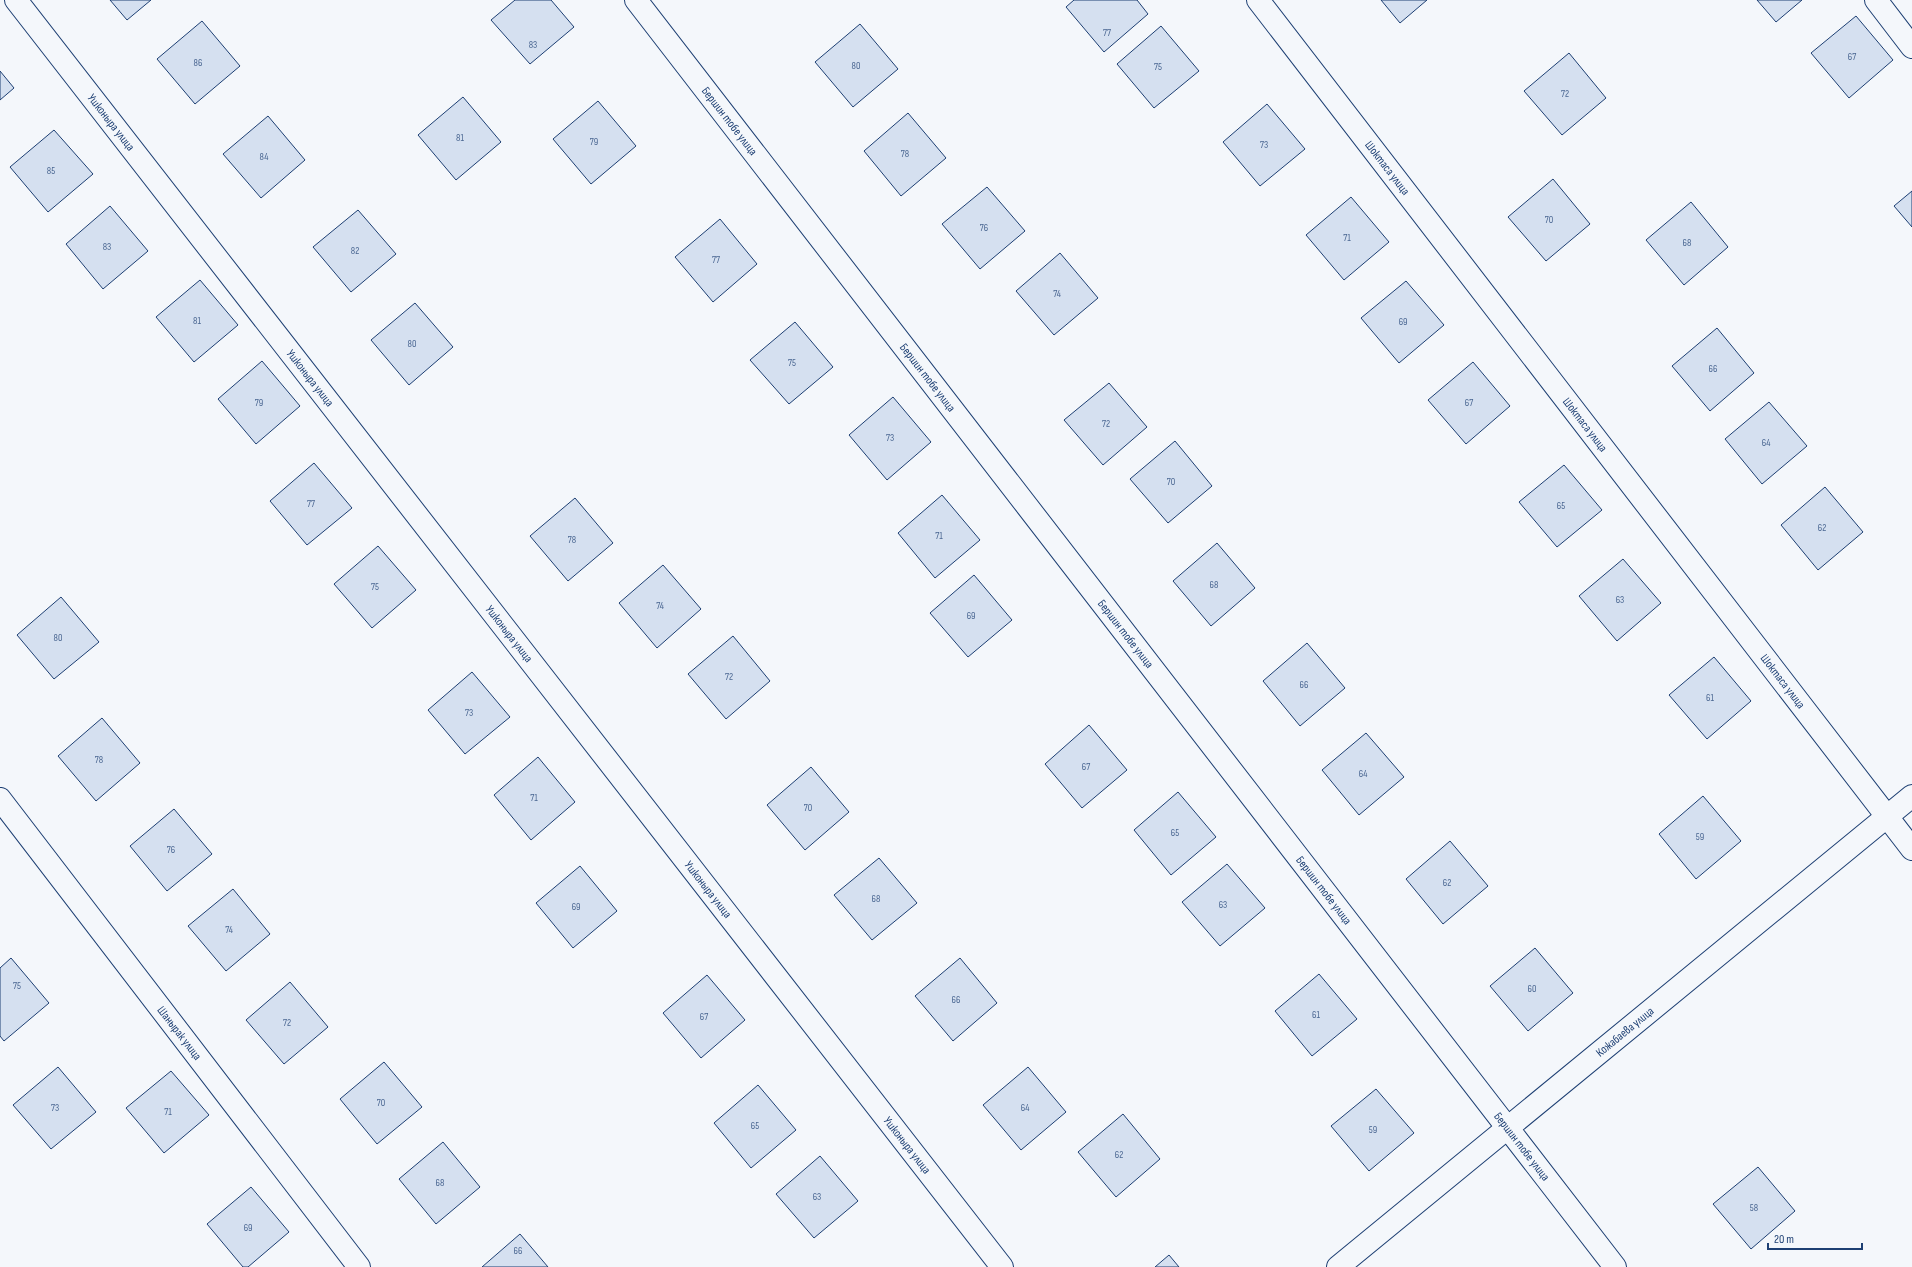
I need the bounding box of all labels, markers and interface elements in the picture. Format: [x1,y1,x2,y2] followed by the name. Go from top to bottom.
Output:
[1103,27,1111,39] house number: 77
[529,39,537,51] house number: 83
[1848,51,1856,63] house number: 67
[194,57,202,69] house number: 86
[852,60,860,72] house number: 80
[1154,61,1162,73] house number: 75
[698,84,761,159] street label: Бершин тобе улица
[1561,88,1569,100] house number: 72
[84,91,138,154] street label: Ушконыра улица
[456,132,464,144] house number: 81
[590,136,598,148] house number: 79
[1362,138,1413,198] street label: Шоктаса улица
[1260,139,1268,151] house number: 73
[901,148,909,160] house number: 78
[260,151,268,163] house number: 84
[47,165,55,177] house number: 85
[1545,214,1553,226] house number: 70
[980,222,988,234] house number: 76
[1343,232,1351,244] house number: 71
[1683,237,1691,249] house number: 68
[103,241,111,253] house number: 83
[351,245,359,257] house number: 82
[712,254,720,266] house number: 77
[1053,288,1061,300] house number: 74
[193,315,201,327] house number: 81
[1399,316,1407,328] house number: 69
[408,338,416,350] house number: 80
[896,340,959,415] street label: Бершин тобе улица
[283,346,337,410] street label: Ушконыра улица
[788,357,796,369] house number: 75
[1709,363,1717,375] house number: 66
[1559,394,1611,455] street label: Шоктаса улица
[255,397,263,409] house number: 79
[1465,397,1473,409] house number: 67
[1102,418,1110,430] house number: 72
[886,432,894,444] house number: 73
[1762,437,1770,449] house number: 64
[1167,476,1175,488] house number: 70
[307,498,315,510] house number: 77
[1557,500,1565,512] house number: 65
[1818,522,1826,534] house number: 62
[935,530,943,542] house number: 71
[568,534,576,546] house number: 78
[1210,579,1218,591] house number: 68
[371,581,379,593] house number: 75
[1616,594,1624,606] house number: 63
[1095,597,1157,671] street label: Бершин тобе улица
[656,600,664,612] house number: 74
[482,602,536,666] street label: Ушконыра улица
[967,610,975,622] house number: 69
[54,632,62,644] house number: 80
[1757,651,1809,712] street label: Шоктаса улица
[725,671,733,683] house number: 72
[1300,679,1308,691] house number: 66
[1706,692,1714,704] house number: 61
[465,707,473,719] house number: 73
[95,754,103,766] house number: 78
[1082,761,1090,773] house number: 67
[1359,768,1367,780] house number: 64
[530,792,538,804] house number: 71
[804,802,812,814] house number: 70
[1171,827,1179,839] house number: 65
[1696,831,1704,843] house number: 59
[167,844,175,856] house number: 76
[1293,853,1355,928] street label: Бершин тобе улица
[681,858,735,921] street label: Ушконыра улица
[1443,877,1451,889] house number: 62
[872,893,880,905] house number: 68
[1219,899,1227,911] house number: 63
[572,901,580,913] house number: 69
[225,924,233,936] house number: 74
[13,980,21,992] house number: 75
[1528,983,1536,995] house number: 60
[952,994,960,1006] house number: 66
[154,1003,205,1063] street label: Шанырак улица
[1593,1003,1657,1060] street label: Кожабаева улица
[1312,1009,1320,1021] house number: 61
[700,1011,708,1023] house number: 67
[283,1017,291,1029] house number: 72
[377,1097,385,1109] house number: 70
[51,1102,59,1114] house number: 73
[1021,1102,1029,1114] house number: 64
[164,1106,172,1118] house number: 71
[1491,1109,1553,1184] street label: Бершин тобе улица
[880,1114,934,1177] street label: Ушконыра улица
[751,1120,759,1132] house number: 65
[1369,1124,1377,1136] house number: 59
[1115,1149,1123,1161] house number: 62
[436,1177,444,1189] house number: 68
[813,1191,821,1203] house number: 63
[1750,1202,1758,1214] house number: 58
[244,1222,252,1234] house number: 69
[1768,1225,1862,1251] scale bar
[1774,1232,1794,1247] text: 20 m
[514,1245,522,1257] house number: 66

